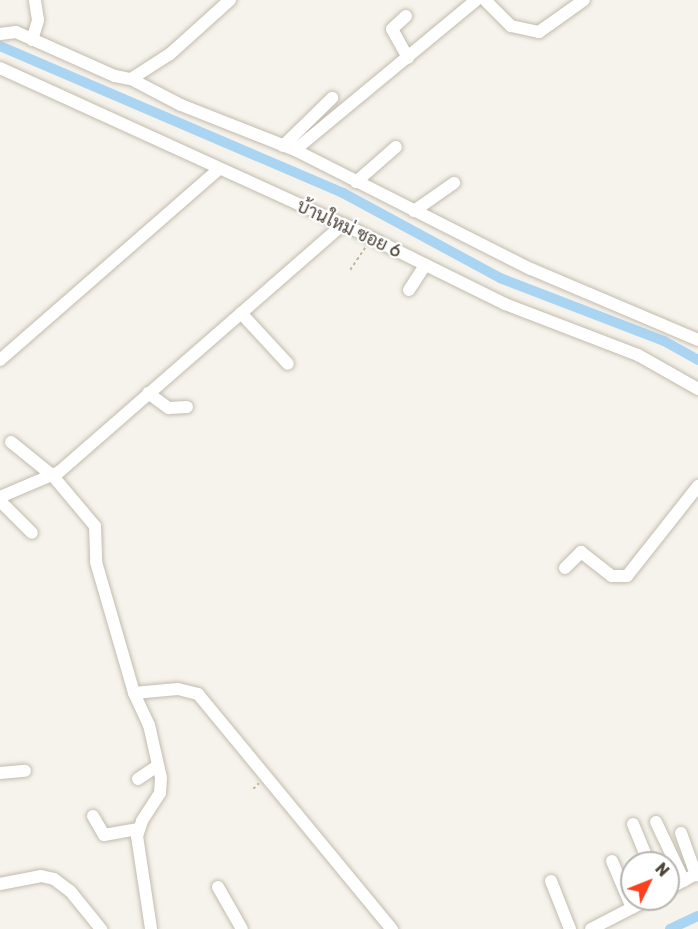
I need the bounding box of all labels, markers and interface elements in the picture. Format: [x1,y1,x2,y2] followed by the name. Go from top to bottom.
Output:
[293,195,405,263] street label: บ้านใหม่ ซอย 6
[620,851,680,911] north arrow
[651,859,673,880] text: N

